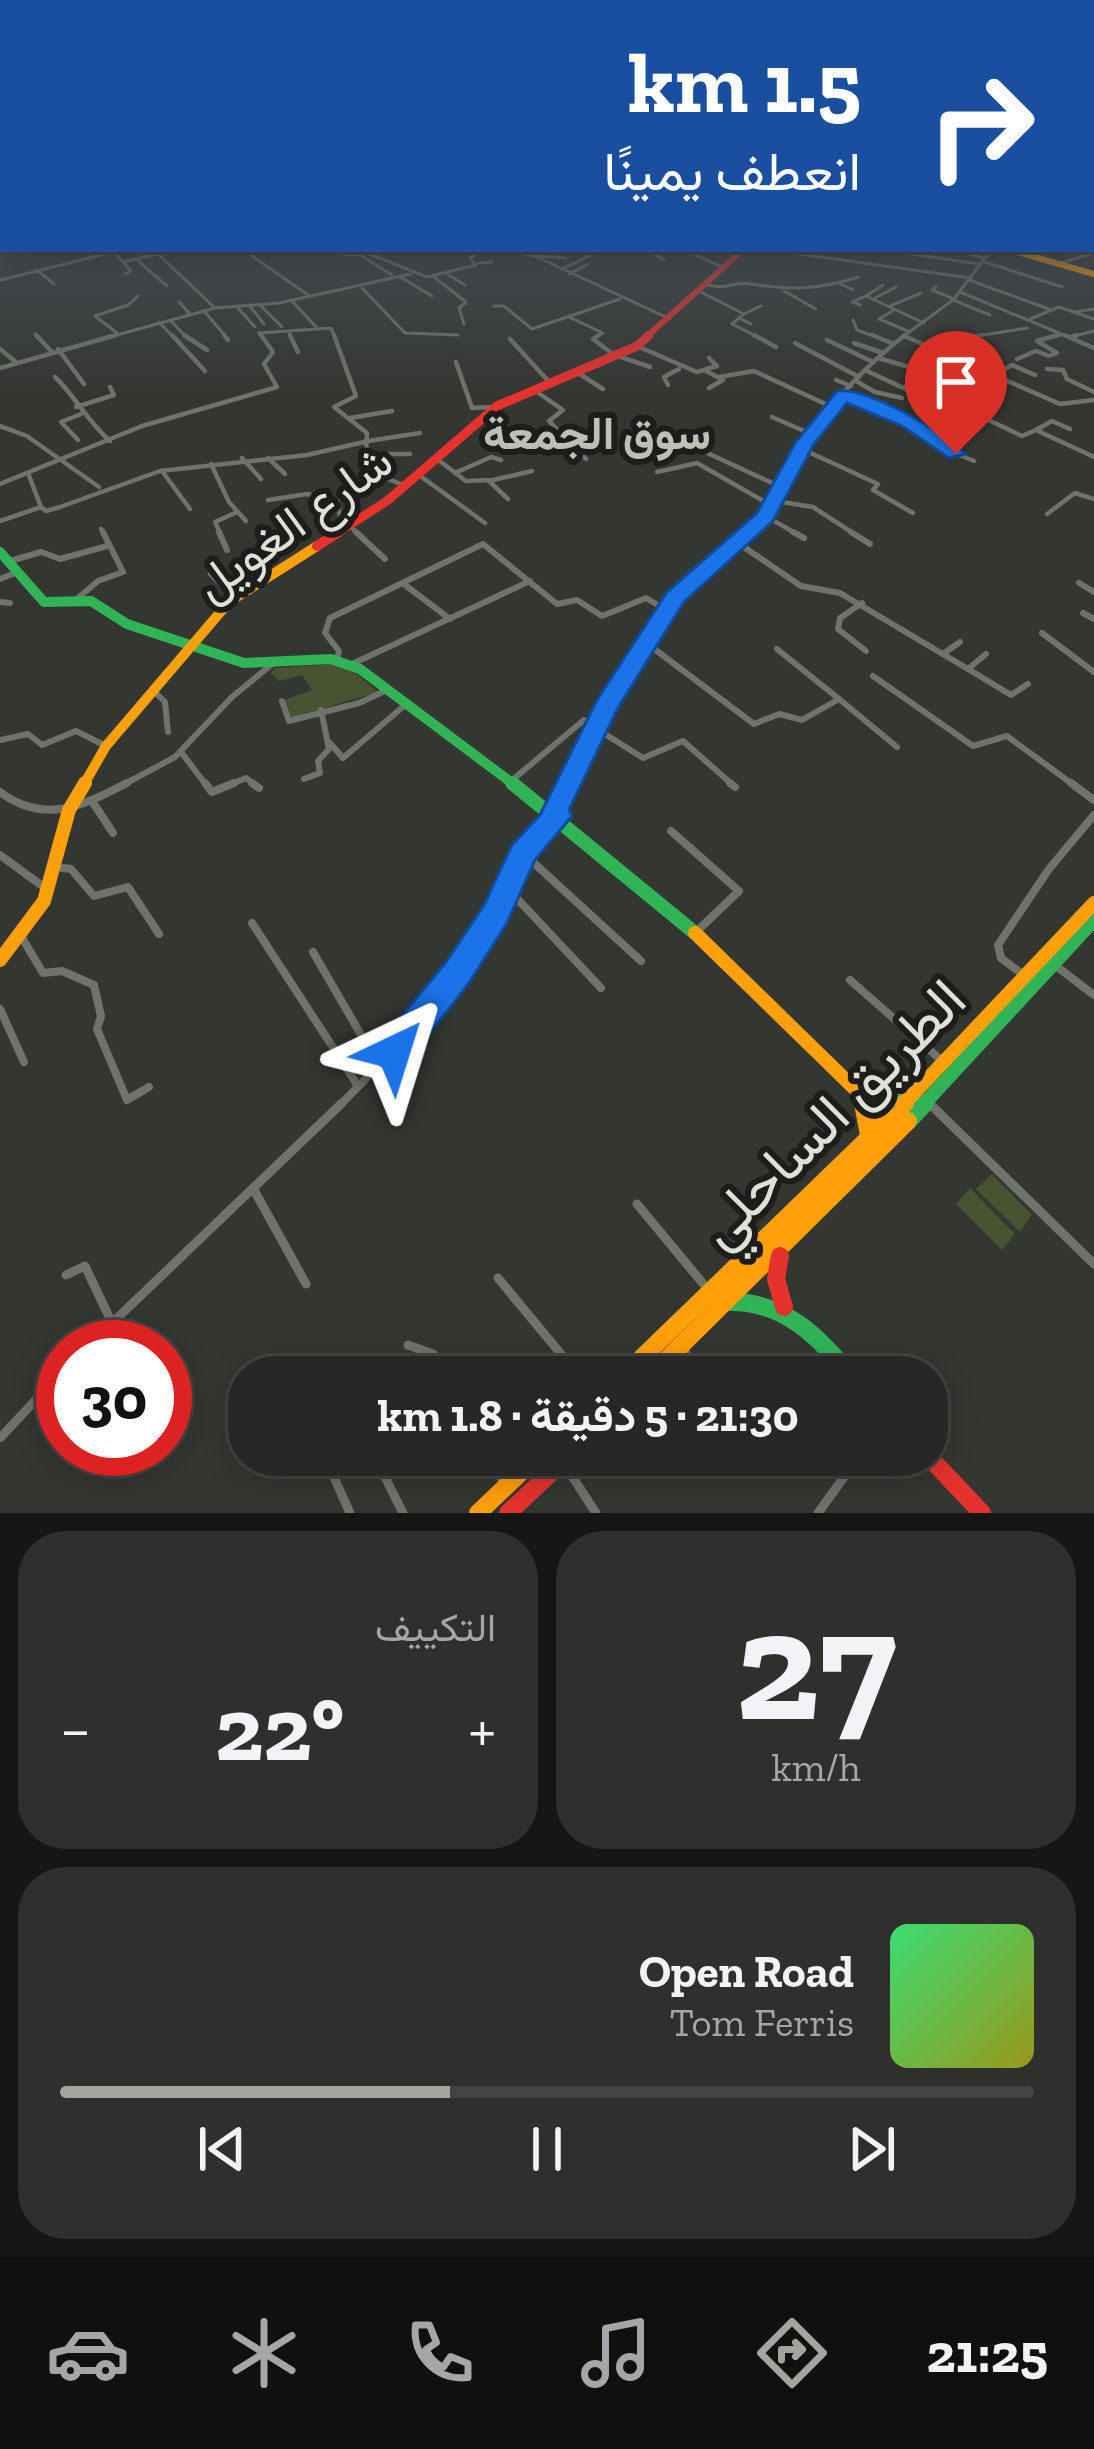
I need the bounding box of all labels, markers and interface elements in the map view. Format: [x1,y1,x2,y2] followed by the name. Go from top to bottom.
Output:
[628,33,861,134] text: 1.5 km
[903,48,1059,204] icon: right
[604,139,861,204] text: انعطف يمينًا
[905,331,1007,454] pin
[923,349,989,415] icon: arrive
[483,407,711,461] district label: سوق الجمعة
[184,432,405,616] street label: شارع الغويل
[683,965,988,1270] street label: الطريق الساحلي
[331,989,457,1115] position arrow
[36,1320,192,1476] speed limit sign: 30
[377,1389,799,1443] text: 21:30 · 5 دقيقة · 1.8 km
[736,1572,897,1759] text: 27
[375,1604,496,1651] text: التكييف
[215,1675,344,1783] text: 22°
[60,1690,91,1769] text: −
[468,1690,496,1769] text: +
[772,1744,861,1791] text: km/h
[639,1945,854,1999] text: Open Road
[670,1999,854,2046] text: Tom Ferris
[189,2116,255,2182] icon: previous
[514,2116,580,2182] icon: pause
[839,2116,905,2182] icon: next
[46,2311,130,2395] icon: car
[222,2311,306,2395] icon: climate
[398,2311,482,2395] icon: phone
[574,2311,658,2395] icon: music
[750,2311,834,2395] icon: directions
[927,2321,1048,2386] text: 21:25

